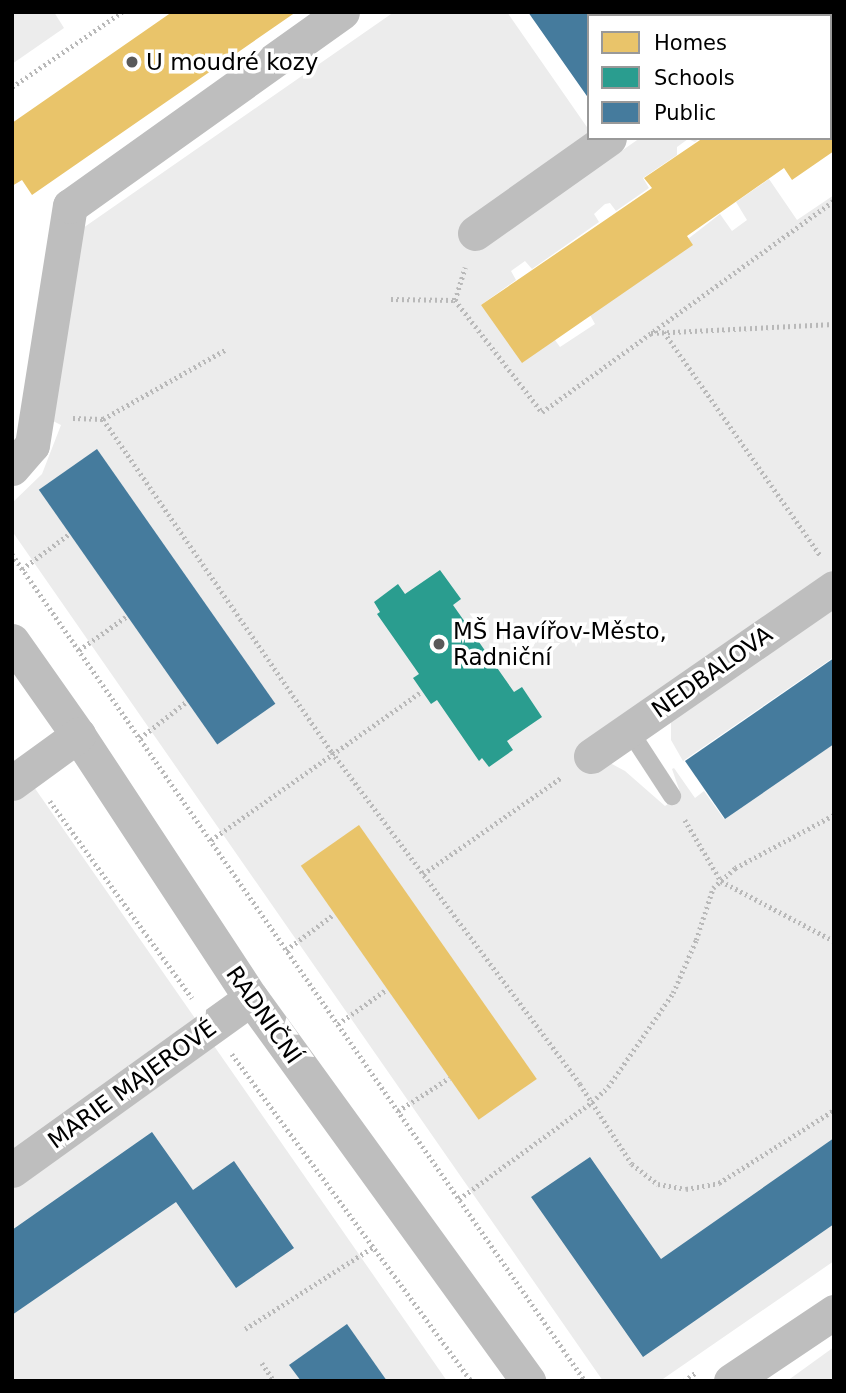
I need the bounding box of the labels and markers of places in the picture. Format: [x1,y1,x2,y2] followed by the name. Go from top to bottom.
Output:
[146,48,318,76] place label: U moudré kozy
[124,54,140,70] marker: U moudré kozy
[453,617,667,671] place label: MŠ Havířov-Město, Radniční
[431,636,447,652] marker: MŠ Havířov-Město, Radniční

